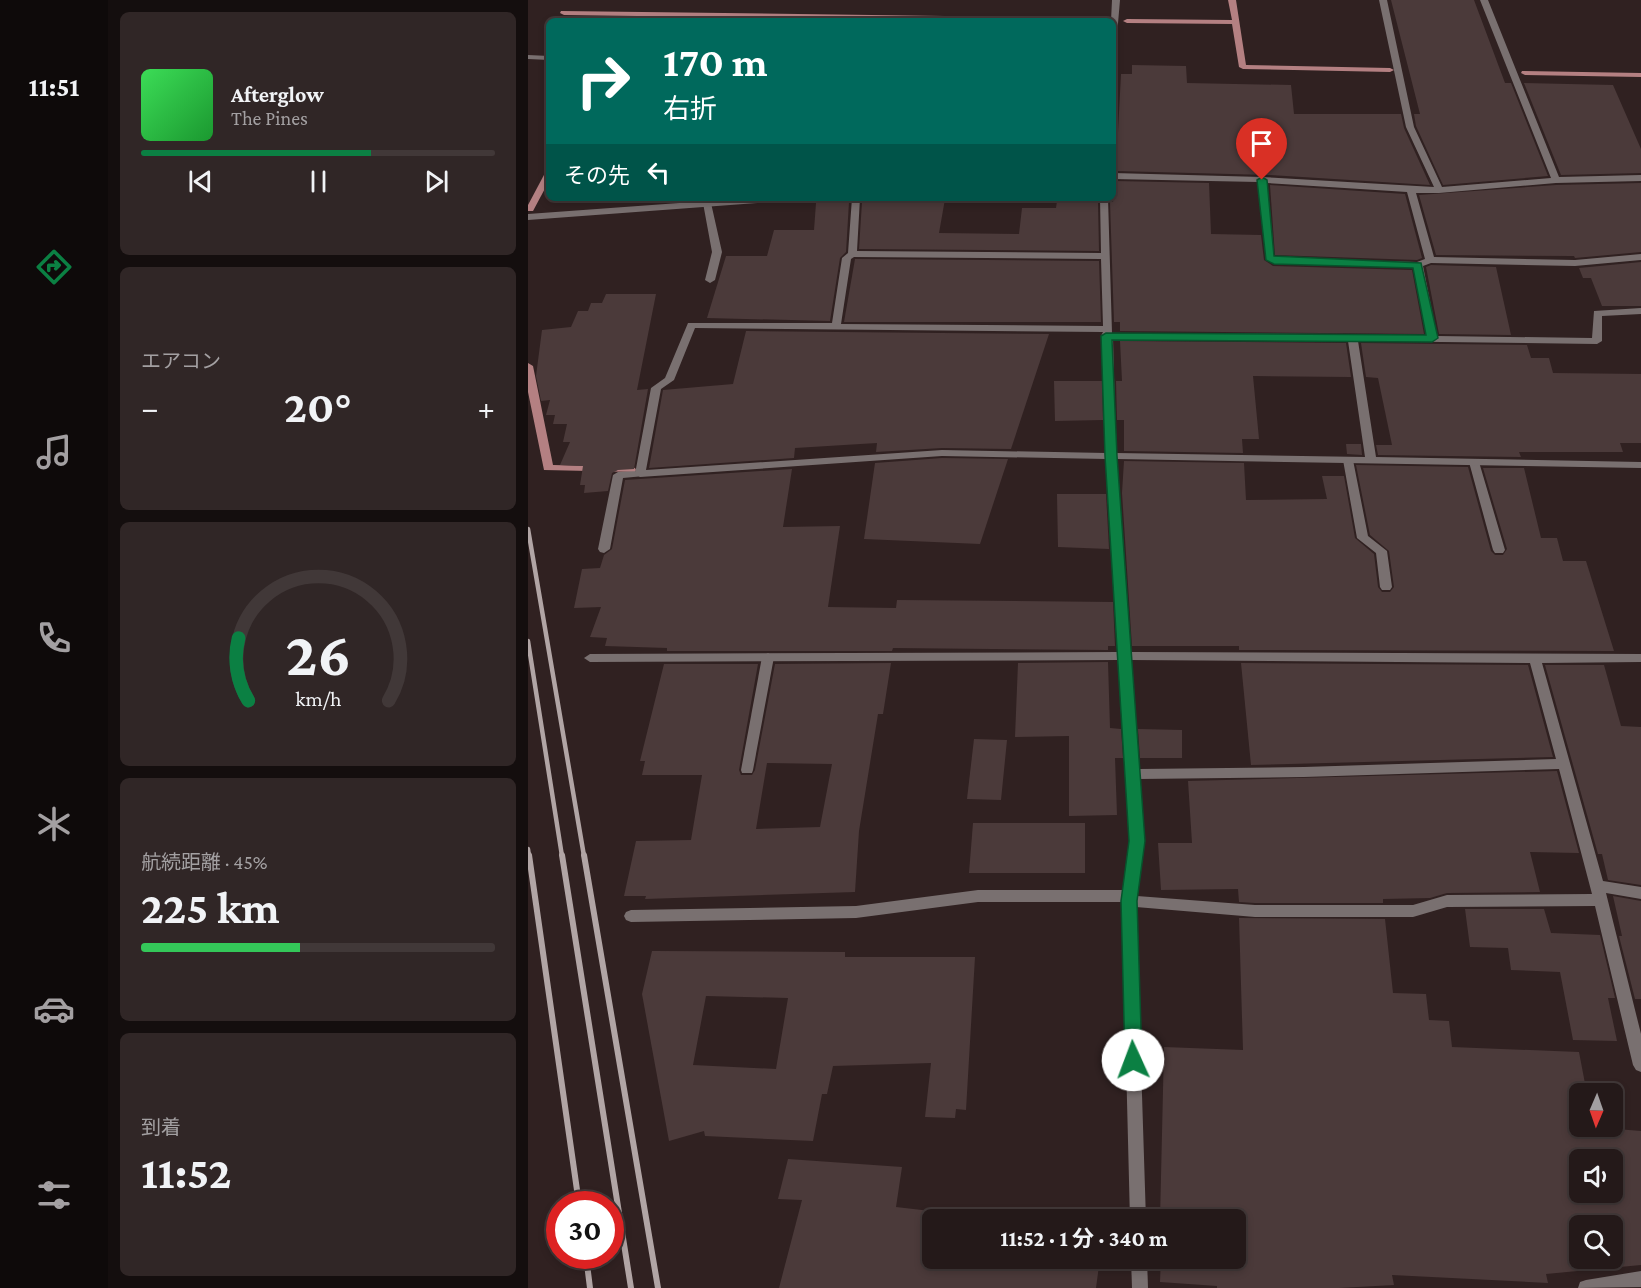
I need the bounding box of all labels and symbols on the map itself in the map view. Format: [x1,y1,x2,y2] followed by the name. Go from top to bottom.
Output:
[1236,118,1287,180] pin
[1101,1028,1165,1092] position arrow
[1569,1083,1623,1137] north arrow
[546,1191,624,1269] speed limit sign: 30

